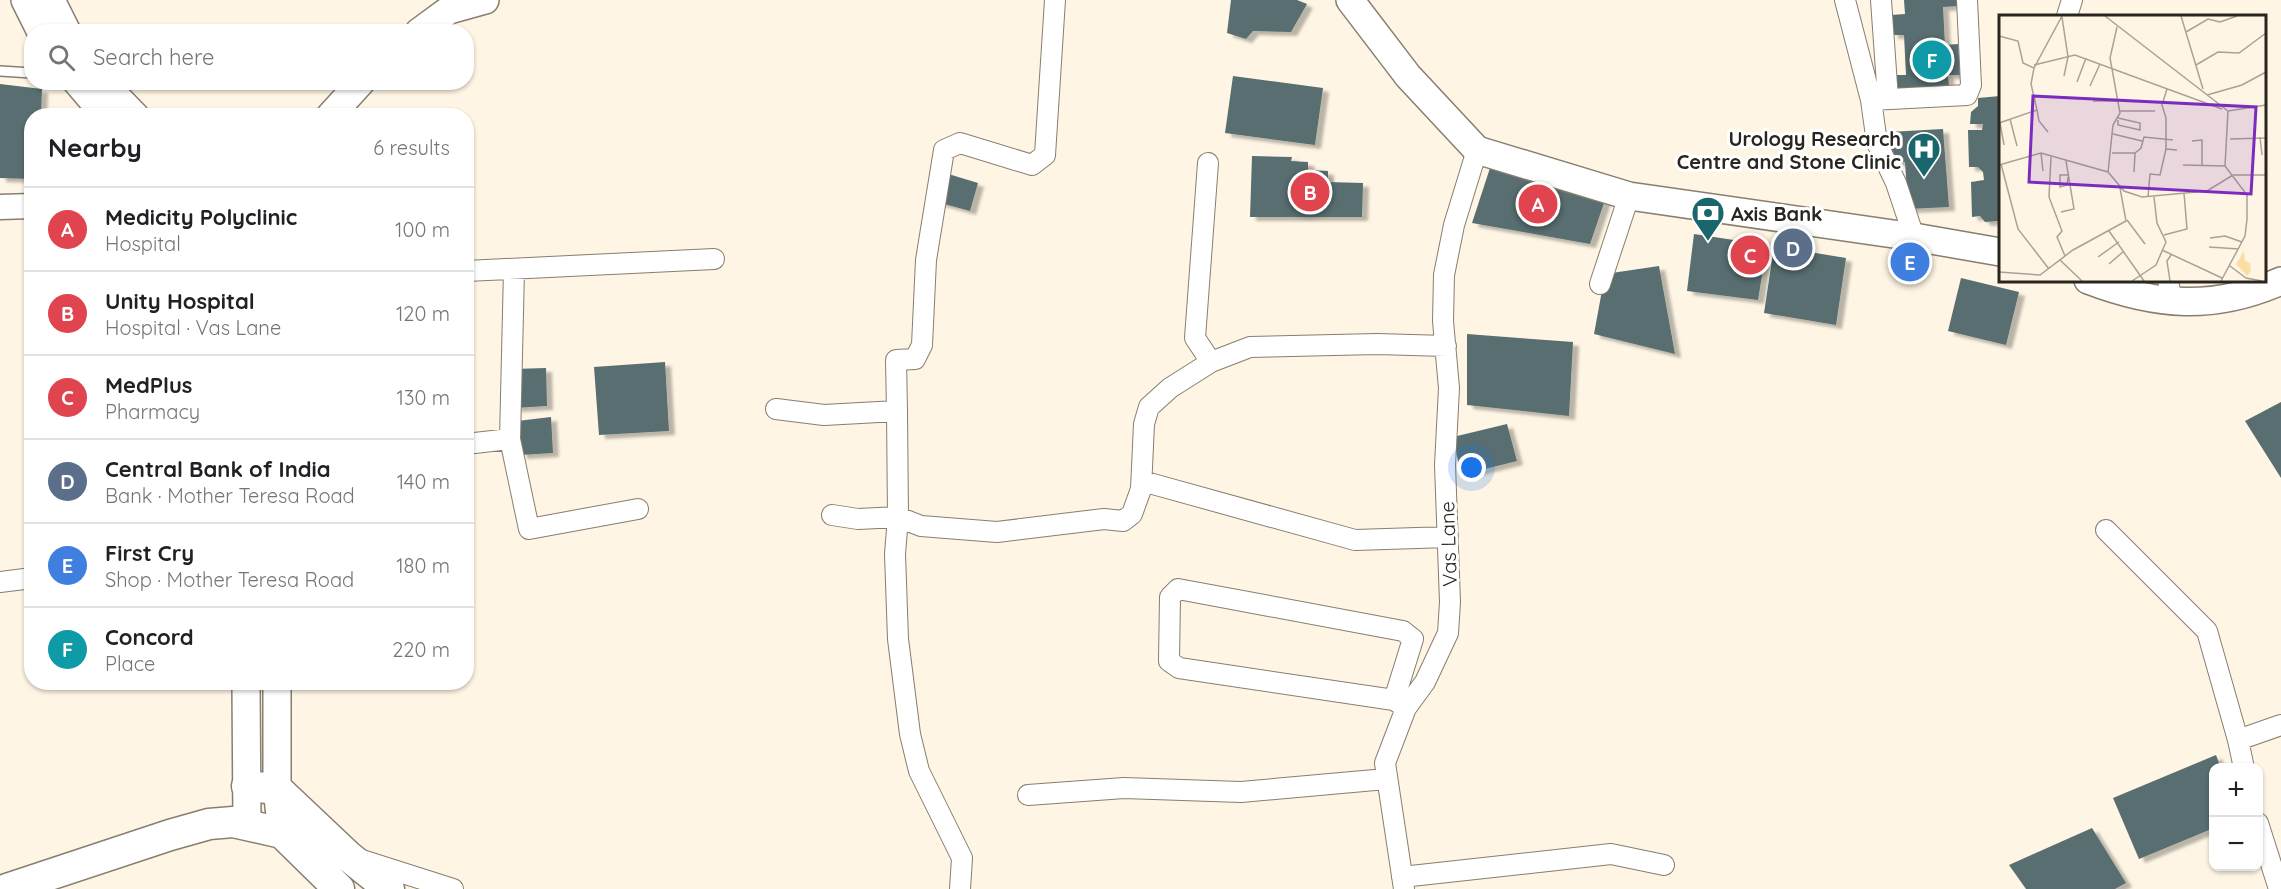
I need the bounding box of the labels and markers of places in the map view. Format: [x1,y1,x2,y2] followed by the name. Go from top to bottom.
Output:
[1912,38,1952,82] pin: F
[1677,126,1901,174] place label: Urology Research Centre and Stone Clinic
[1906,131,1942,178] hospital icon: Urology Research Centre and Stone Clinic
[1290,170,1330,214] pin: B
[1518,182,1558,226] pin: A
[1690,195,1726,242] bank icon: Axis Bank
[1731,201,1822,226] place label: Axis Bank
[1774,226,1812,270] pin: D
[1730,232,1770,278] pin: C
[1890,240,1930,284] pin: E

